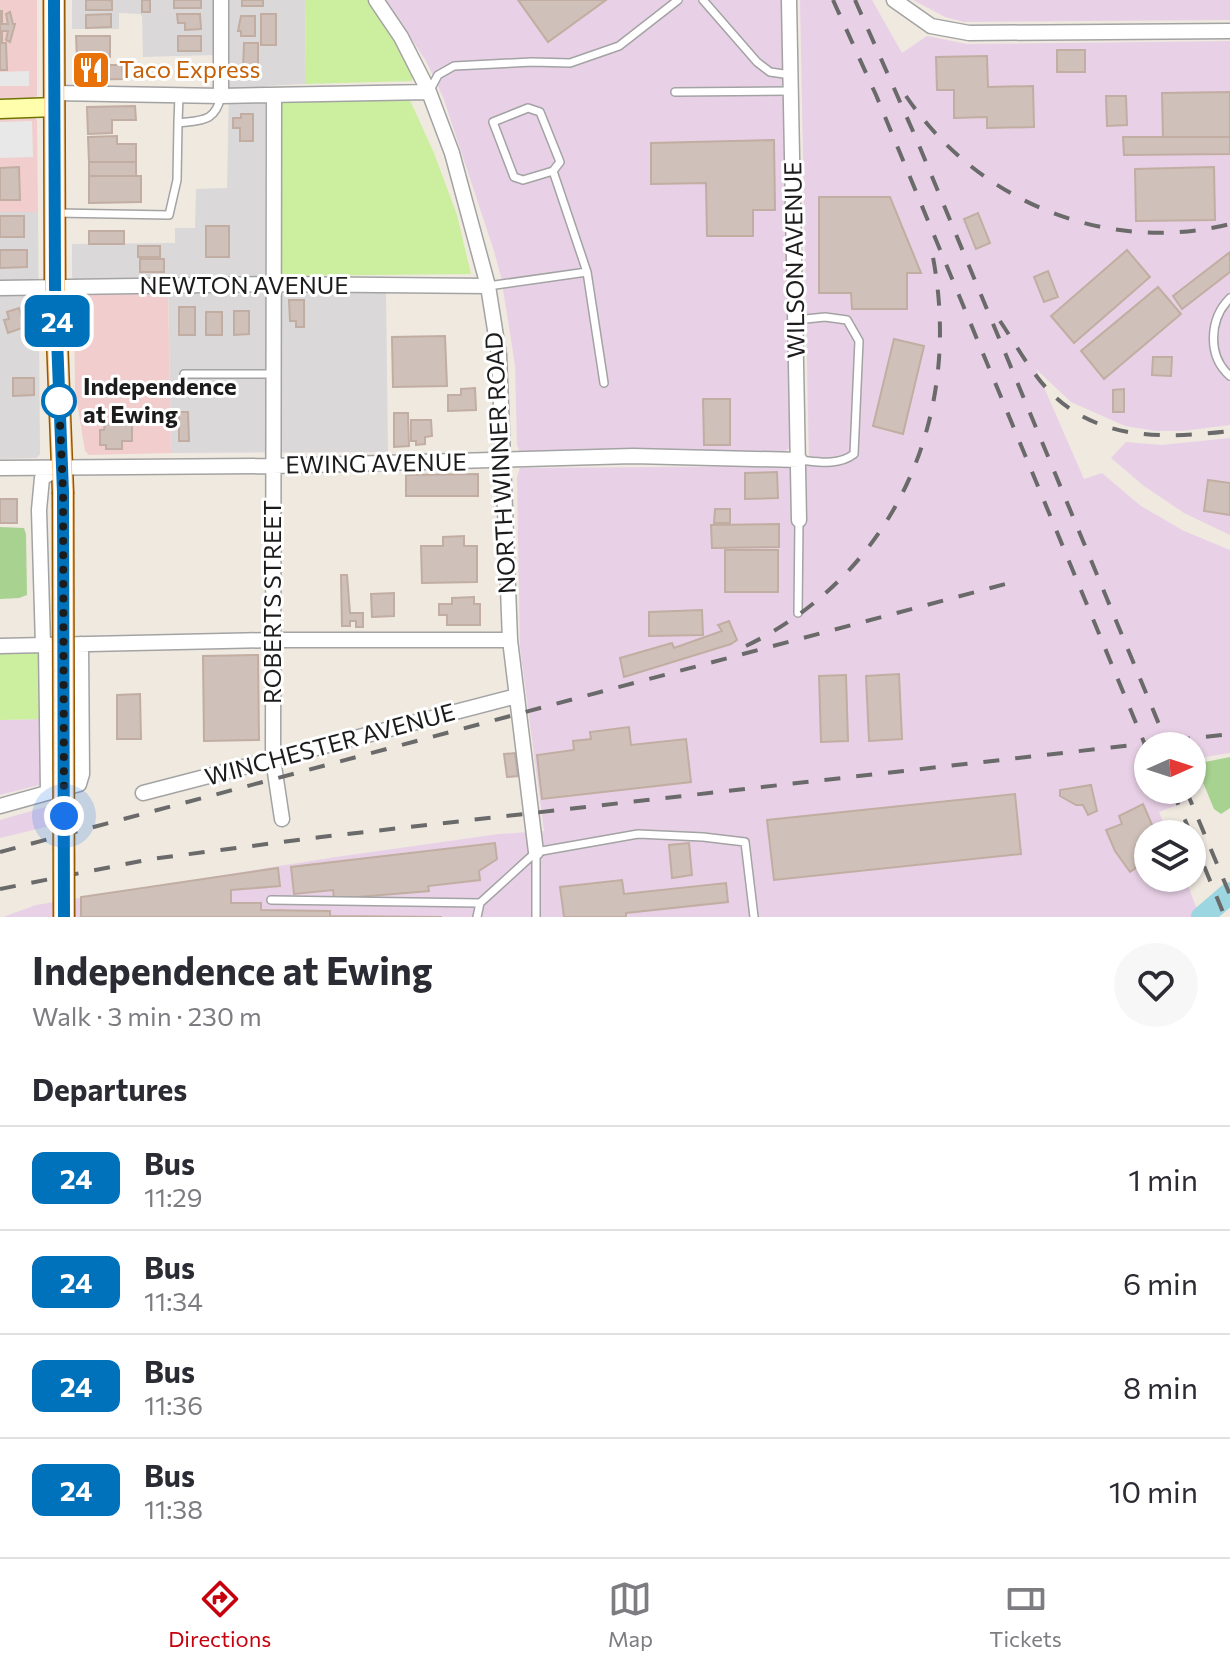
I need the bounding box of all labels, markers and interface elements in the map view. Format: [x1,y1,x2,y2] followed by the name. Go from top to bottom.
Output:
[70,49,112,91] restaurant icon: Taco Express
[119,54,261,83] place label: Taco Express
[777,161,810,359] street label: WILSON AVENUE
[139,270,349,299] street label: NEWTON AVENUE
[21,295,93,347] line badge: 24
[41,304,73,338] text: 24
[478,331,521,595] street label: NORTH WINNER ROAD
[83,371,237,428] place label: Independence at Ewing
[42,384,76,418] marker: Independence at Ewing
[285,446,467,479] street label: EWING AVENUE
[257,500,286,704] street label: ROBERTS STREET
[202,696,458,791] street label: WINCHESTER AVENUE
[1134,732,1206,804] north arrow
[1134,732,1206,892] map controls
[44,796,84,836] your location
[1134,820,1206,892] button: layers
[1114,943,1198,1027] button: heart
[32,946,433,993] text: Independence at Ewing
[32,1000,262,1031] text: Walk · 3 min · 230 m
[32,1070,187,1107] text: Departures
[144,1144,195,1181] text: Bus
[1128,1160,1198,1197] text: 1 min
[60,1161,92,1195] text: 24
[144,1181,203,1212] text: 11:29
[144,1248,195,1285] text: Bus
[1123,1264,1198,1301] text: 6 min
[60,1265,92,1299] text: 24
[144,1285,203,1316] text: 11:34
[144,1352,195,1389] text: Bus
[1123,1368,1198,1405] text: 8 min
[60,1369,92,1403] text: 24
[144,1389,203,1420] text: 11:36
[144,1456,195,1493] text: Bus
[1109,1472,1198,1509] text: 10 min
[60,1473,92,1507] text: 24
[144,1493,203,1524] text: 11:38
[168,1577,271,1652] tab: Directions
[608,1577,653,1652] tab: Map
[989,1577,1062,1652] tab: Tickets

